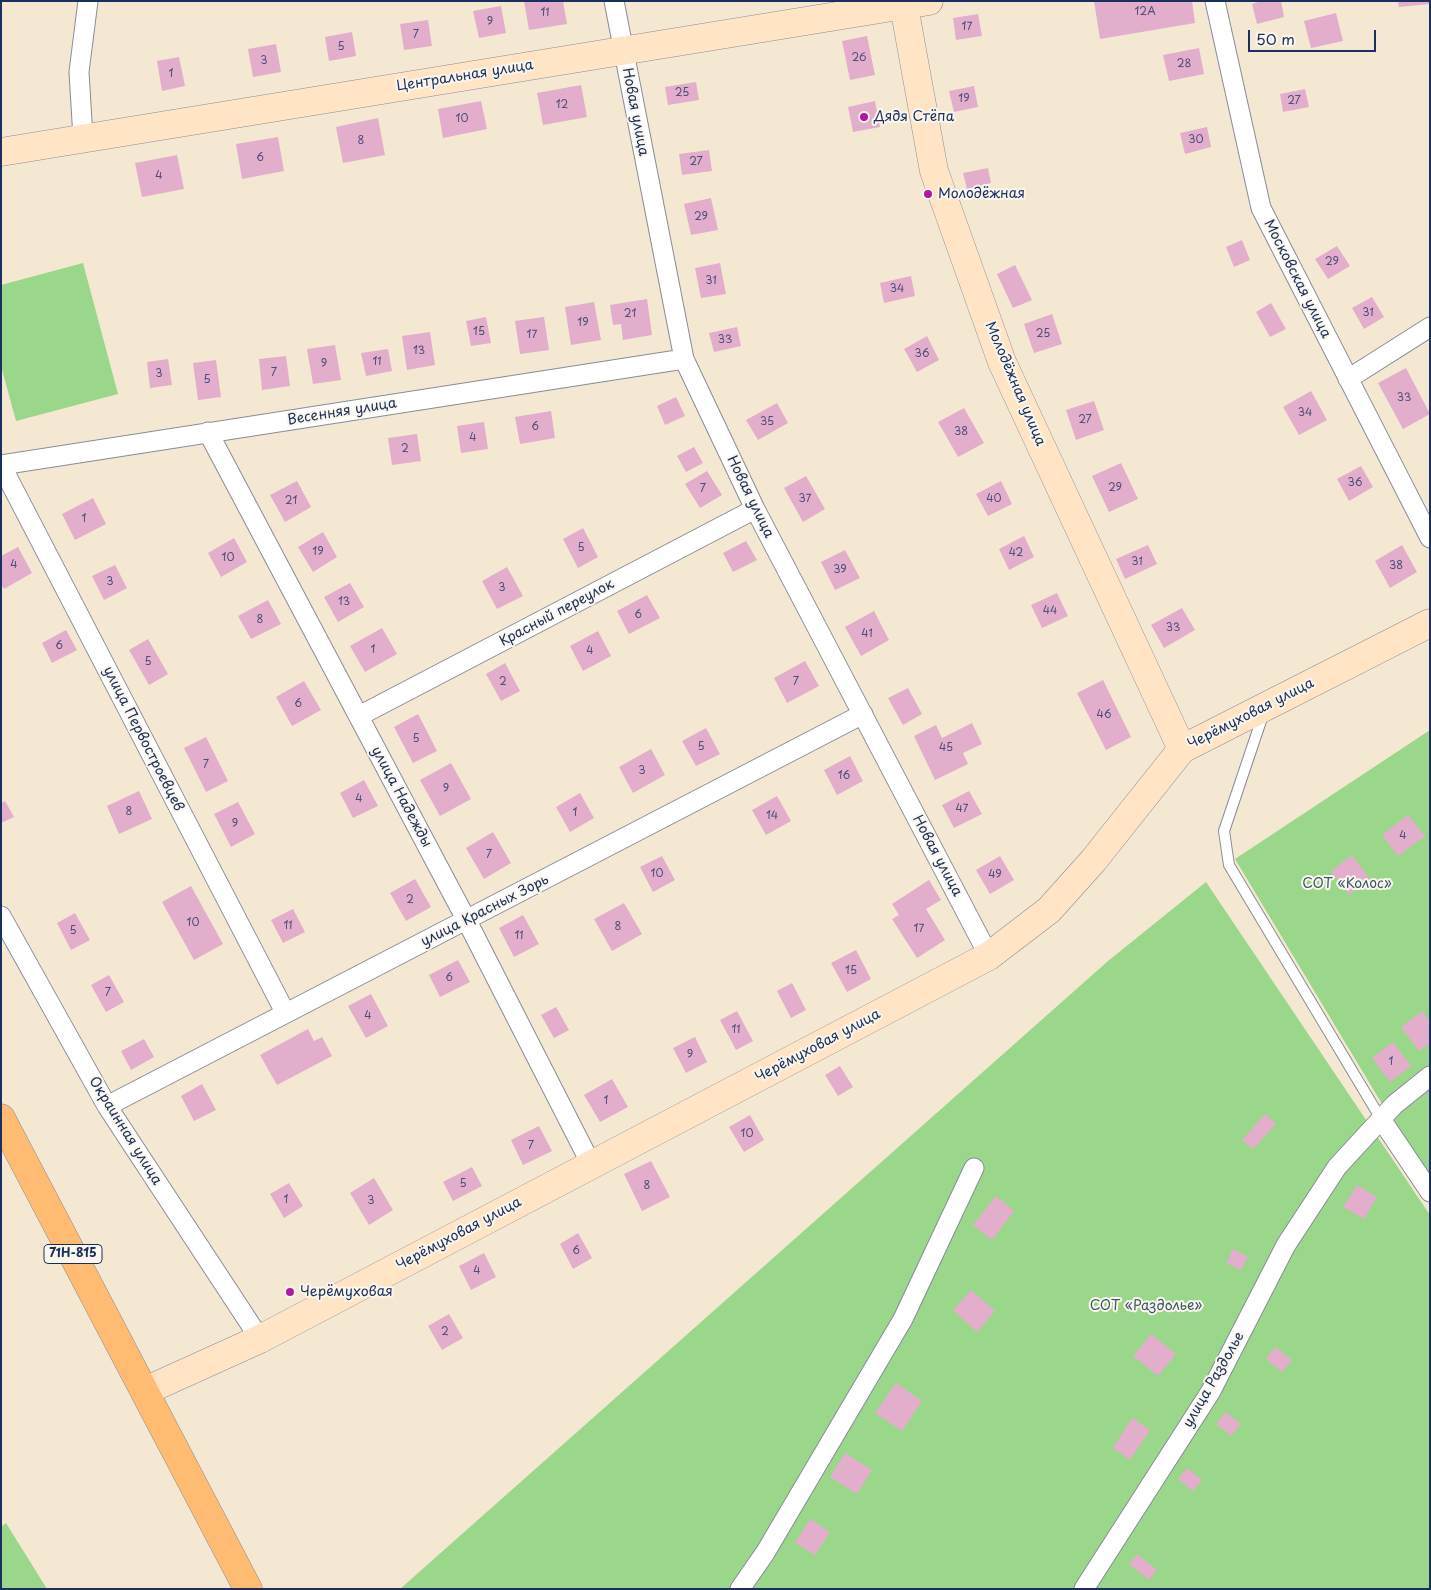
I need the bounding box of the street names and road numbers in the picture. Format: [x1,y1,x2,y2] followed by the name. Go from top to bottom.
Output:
[395,57,535,95] street label: Центральная улица
[618,66,652,158] street label: Новая улица
[1260,217,1334,341] street label: Московская улица
[981,319,1049,449] street label: Молодёжная улица
[286,395,398,429] street label: Весенняя улица
[723,453,777,541] street label: Новая улица
[497,576,617,650] street label: Красный переулок
[99,664,187,814] street label: улица Первостроевцев
[1185,675,1317,753] street label: Черёмуховая улица
[367,744,435,850] street label: улица Надежды
[909,813,965,899] street label: Новая улица
[418,871,552,951] street label: улица Красных Зорь
[752,1006,884,1086] street label: Черёмуховая улица
[85,1074,165,1188] street label: Окраинная улица
[393,1194,525,1274] street label: Черёмуховая улица
[44,1244,102,1264] road number: 71Н-815
[1180,1329,1248,1431] street label: улица Раздолье

